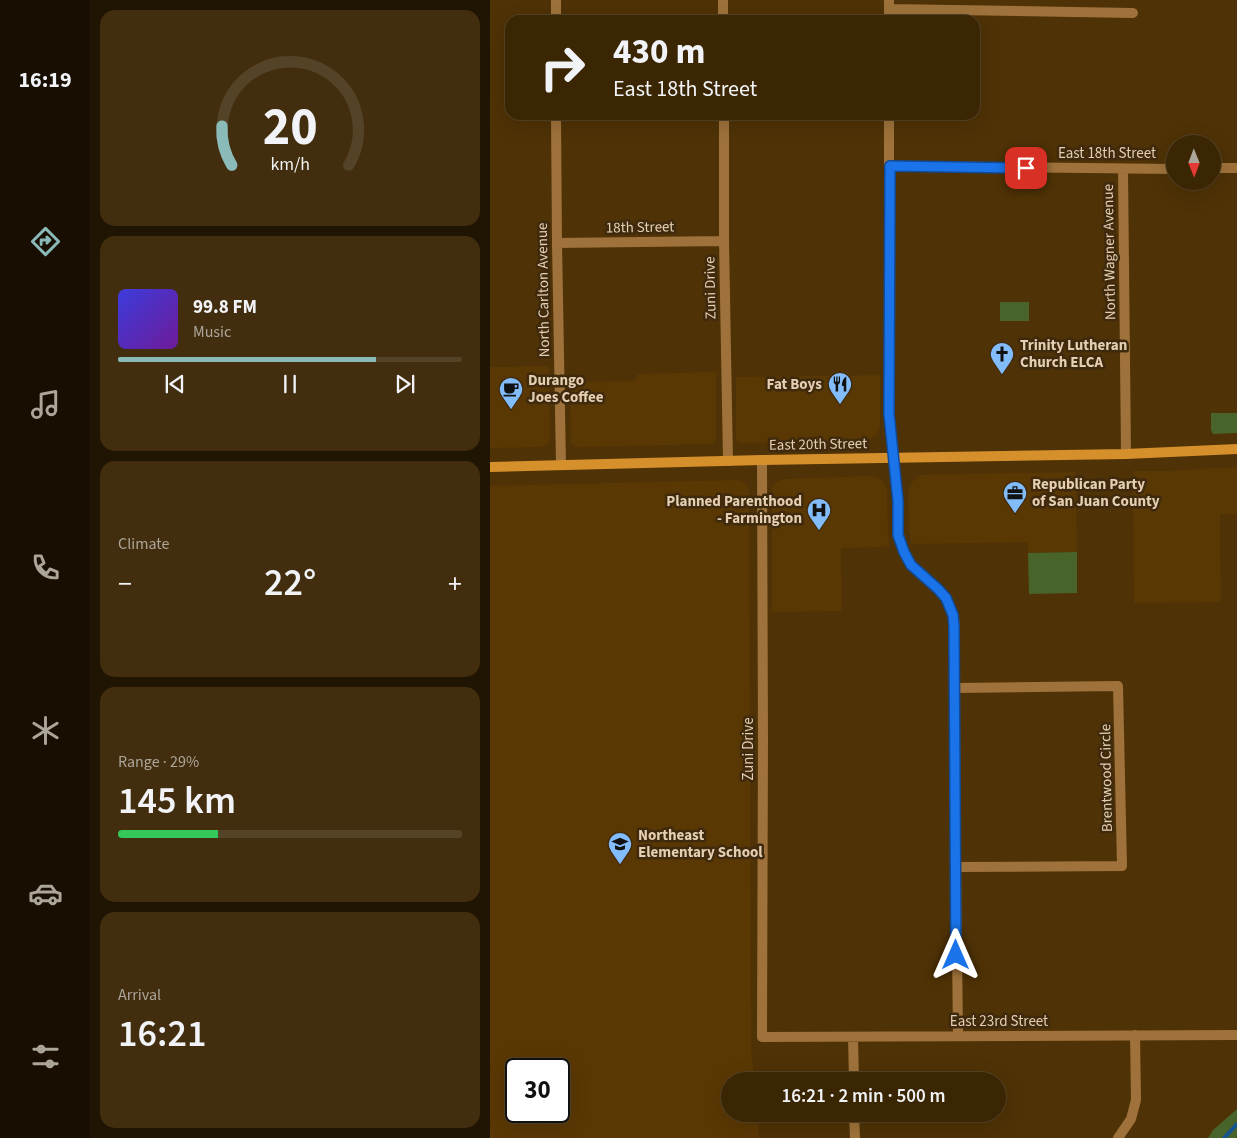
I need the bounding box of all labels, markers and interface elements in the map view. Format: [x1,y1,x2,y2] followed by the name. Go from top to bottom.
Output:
[613,27,705,77] text: 430 m
[530,35,595,100] icon: right
[18,64,72,96] text: 16:19
[613,73,757,105] text: East 18th Street
[263,91,317,165] text: 20
[1166,135,1221,190] north arrow
[1166,135,1221,190] map controls
[1058,143,1156,164] street label: East 18th Street
[1005,147,1047,189] pin
[270,152,310,177] text: km/h
[1012,154,1040,182] icon: arrive
[1098,184,1121,320] street label: North Wagner Avenue
[605,216,675,239] street label: 18th Street
[532,222,555,358] street label: North Carlton Avenue
[28,224,63,259] icon: directions
[699,256,722,320] street label: Zuni Drive
[193,294,257,321] text: 99.8 FM
[193,321,231,343] text: Music
[1020,335,1127,373] place label: Trinity Lutheran Church ELCA
[989,341,1015,375] church icon: Trinity Lutheran Church ELCA
[161,370,189,398] icon: previous
[276,370,304,398] icon: pause
[391,370,419,398] icon: next
[528,370,604,408] place label: Durango Joes Coffee
[827,371,853,405] restaurant icon: Fat Boys
[767,374,822,395] place label: Fat Boys
[498,376,524,410] cafe icon: Durango Joes Coffee
[28,387,63,422] icon: music
[769,433,867,456] street label: East 20th Street
[1032,474,1160,512] place label: Republican Party of San Juan County
[1002,480,1028,514] office icon: Republican Party of San Juan County
[666,491,802,529] place label: Planned Parenthood - Farmington
[806,497,832,531] hospital icon: Planned Parenthood - Farmington
[118,533,169,555] text: Climate
[28,550,63,585] icon: phone
[264,556,316,610] text: 22°
[118,564,132,604] text: −
[448,564,462,604] text: +
[28,713,63,748] icon: climate
[738,717,759,781] street label: Zuni Drive
[1095,724,1118,832] street label: Brentwood Circle
[118,751,199,773] text: Range · 29%
[118,774,236,828] text: 145 km
[638,825,763,863] place label: Northeast Elementary School
[607,831,633,865] school or university icon: Northeast Elementary School
[28,876,63,911] icon: car
[929,928,981,980] position arrow
[118,984,161,1006] text: Arrival
[118,1007,206,1061] text: 16:21
[950,1011,1048,1032] street label: East 23rd Street
[28,1039,63,1074] icon: filters
[505,1058,570,1123] speed limit sign: 30
[781,1083,946,1110] text: 16:21 · 2 min · 500 m

